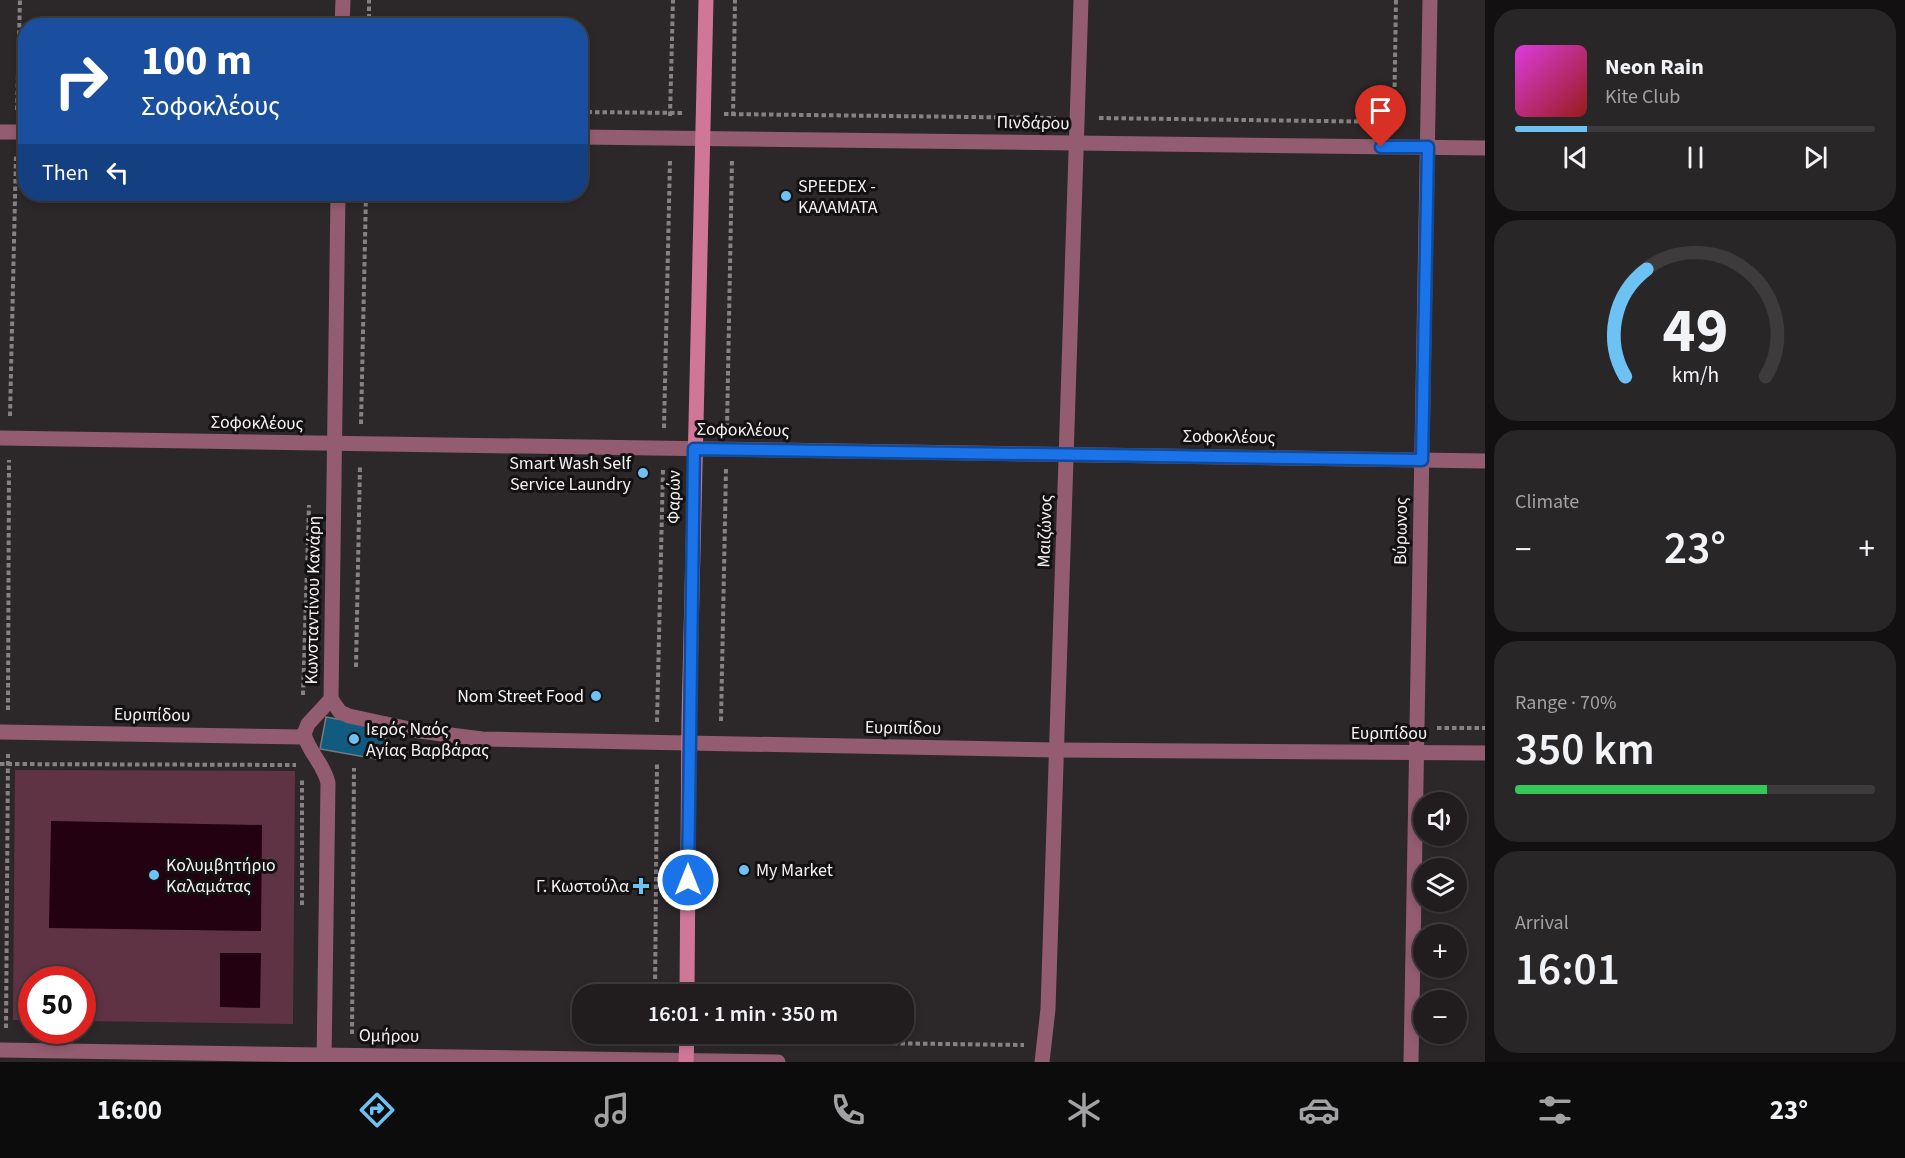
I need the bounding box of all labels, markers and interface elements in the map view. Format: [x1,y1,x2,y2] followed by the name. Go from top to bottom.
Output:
[141,31,252,91] text: 100 m
[42,42,120,120] icon: right
[1605,51,1704,83] text: Neon Rain
[1605,83,1680,111] text: Kite Club
[1355,85,1406,147] pin
[141,87,280,126] text: Σοφοκλέους
[1364,94,1397,127] icon: arrive
[996,110,1070,136] street label: Πινδάρου
[1559,141,1592,174] icon: previous
[1679,141,1712,174] icon: pause
[1799,141,1832,174] icon: next
[101,156,134,189] icon: left
[42,157,89,189] text: Then
[798,174,878,220] place label: SPEEDEX - ΚΑΛΑΜΑΤΑ
[779,189,793,203] marker: SPEEDEX - ΚΑΛΑΜΑΤΑ
[1662,288,1728,377] text: 49
[1671,361,1719,392] text: km/h
[210,410,304,436] street label: Σοφοκλέους
[696,417,790,443] street label: Σοφοκλέους
[1182,424,1276,450] street label: Σοφοκλέους
[509,451,632,497] place label: Smart Wash Self Service Laundry
[636,466,650,480] marker: Smart Wash Self Service Laundry
[661,469,687,524] street label: Φαρών
[1515,488,1579,516] text: Climate
[1031,494,1059,568] street label: Μαιζώνος
[1388,497,1414,565] street label: Βύρωνος
[299,515,327,685] street label: Κωνσταντίνου Κανάρη
[1664,517,1726,581] text: 23°
[1515,526,1531,573] text: −
[1859,526,1875,573] text: +
[457,684,584,709] place label: Nom Street Food
[589,689,603,703] marker: Nom Street Food
[1515,689,1616,717] text: Range · 70%
[114,702,190,728] street label: Ευριπίδου
[865,715,941,741] street label: Ευριπίδου
[366,717,489,763] place label: Ιερός Ναός Αγίας Βαρβάρας
[1515,718,1655,782] text: 350 km
[1351,721,1427,746] street label: Ευριπίδου
[347,732,361,746] marker: Ιερός Ναός Αγίας Βαρβάρας
[1413,792,1467,1044] map controls
[1413,792,1467,846] button: sound
[656,848,720,912] position arrow
[166,853,276,899] place label: Κολυμβητήριο Καλαμάτας
[756,858,833,883] place label: My Market
[1413,858,1467,912] button: layers
[737,863,751,877] marker: My Market
[147,868,161,882] marker: Κολυμβητήριο Καλαμάτας
[536,874,629,899] place label: Γ. Κωστούλα
[634,879,648,893] marker: Γ. Κωστούλα
[1515,909,1569,937] text: Arrival
[1413,924,1467,978] button: +
[1515,938,1620,1002] text: 16:01
[18,966,96,1044] speed limit sign: 50
[1413,990,1467,1044] button: −
[648,998,838,1030] text: 16:01 · 1 min · 350 m
[359,1023,419,1049] street label: Ομήρου
[356,1089,398,1131] icon: directions
[591,1089,633,1131] icon: music
[827,1089,869,1131] icon: phone
[1063,1089,1105,1131] icon: climate
[1298,1089,1340,1131] icon: car
[1534,1089,1576,1131] icon: filters
[97,1091,162,1130] text: 16:00
[1770,1091,1808,1130] text: 23°

